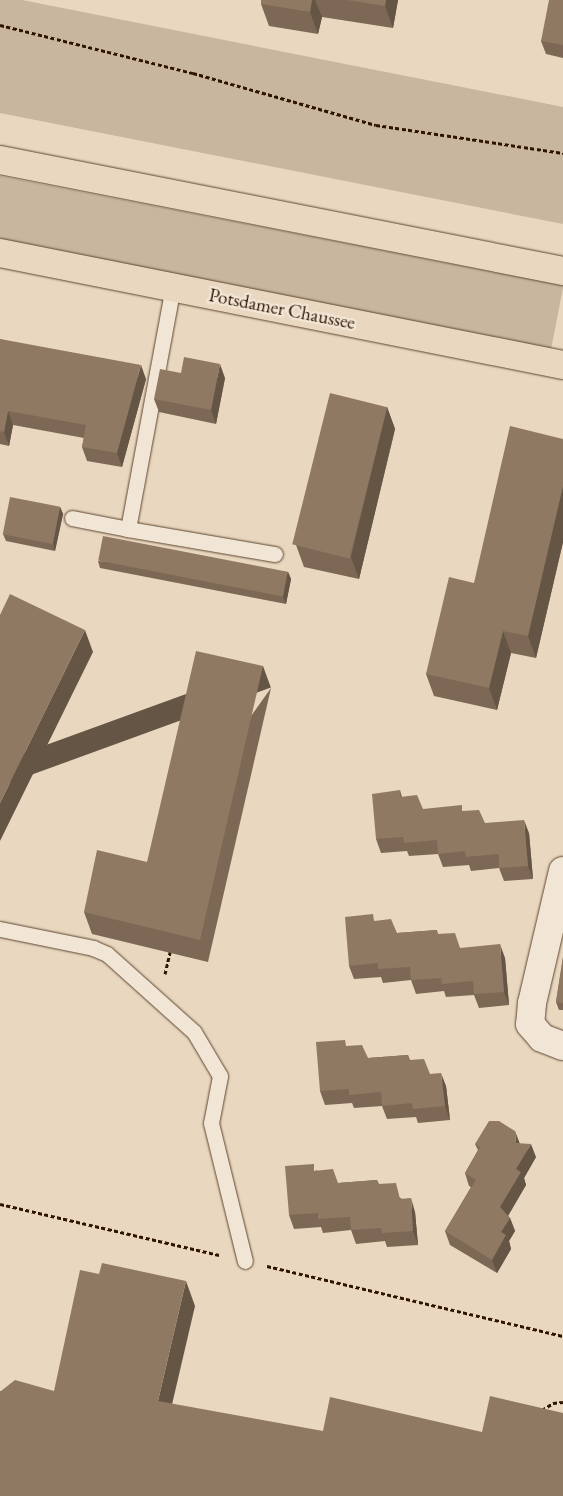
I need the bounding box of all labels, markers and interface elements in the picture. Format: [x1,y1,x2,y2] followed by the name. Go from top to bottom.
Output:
[207,284,357,334] street label: Potsdamer Chaussee

